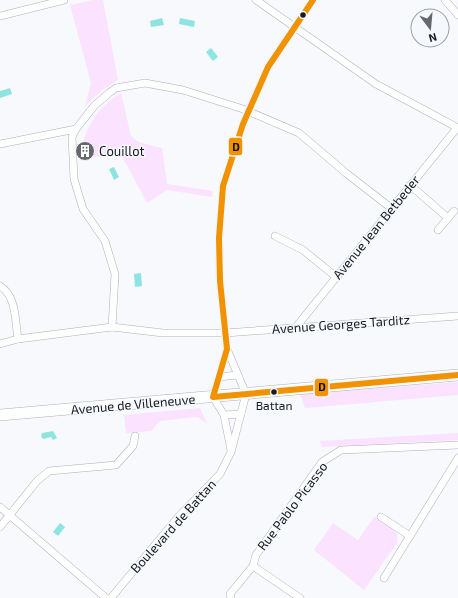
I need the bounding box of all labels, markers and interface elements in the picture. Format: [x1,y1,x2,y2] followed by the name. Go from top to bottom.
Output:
[410,8,450,48] north arrow
[298,10,308,20] unlabelled marker
[427,31,439,45] text: N
[228,137,243,156] line badge: D
[74,140,96,162] building icon: Couillot
[232,140,240,153] text: D
[99,143,145,159] place label: Couillot
[329,172,423,282] street label: Avenue Jean Betbeder
[271,311,411,337] street label: Avenue Georges Tarditz
[314,378,329,397] line badge: D
[318,380,326,393] text: D
[269,387,279,397] marker: Battan
[70,391,196,417] street label: Avenue de Villeneuve
[256,398,292,412] place label: Battan
[254,459,330,553] street label: Rue Pablo Picasso
[127,476,219,576] street label: Boulevard de Battan

